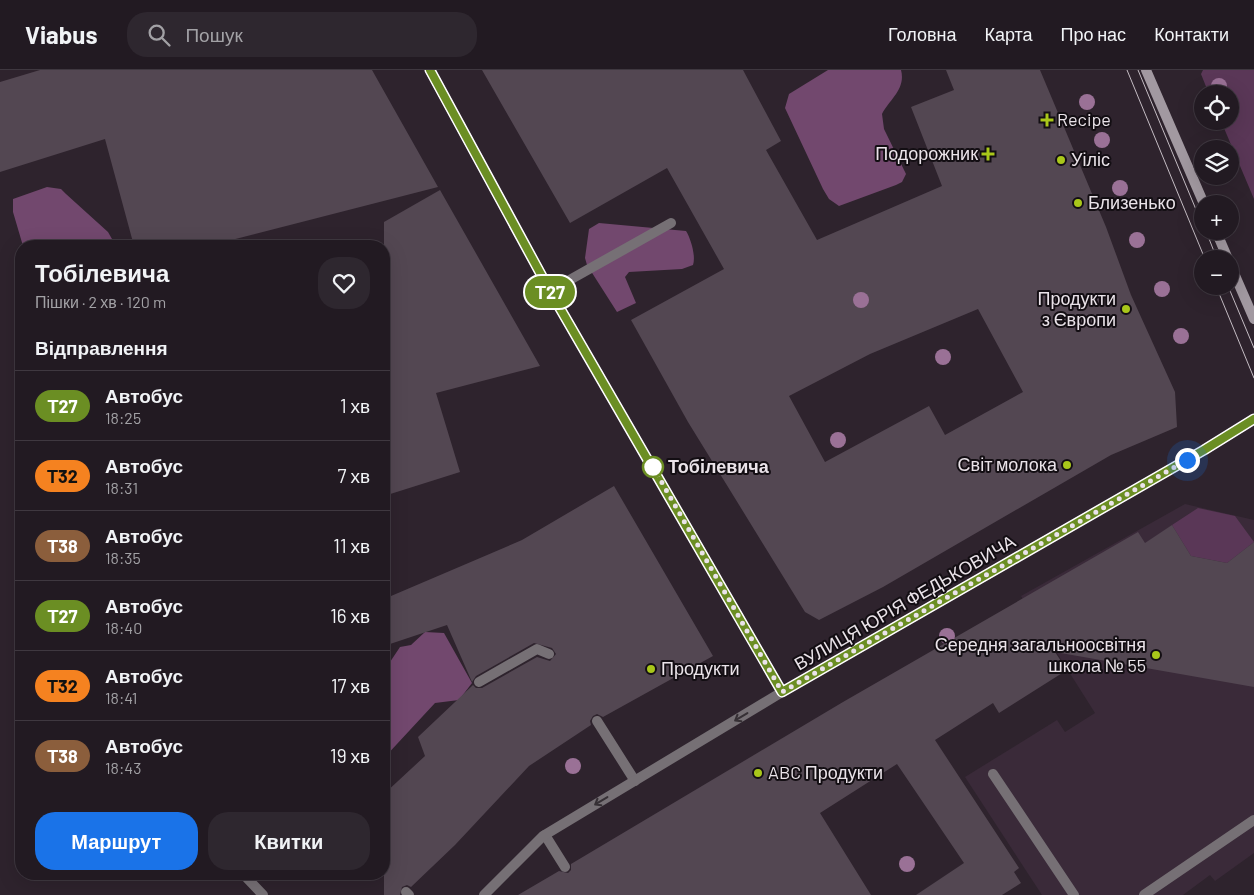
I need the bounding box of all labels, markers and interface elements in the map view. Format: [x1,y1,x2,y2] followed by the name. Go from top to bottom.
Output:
[127,12,477,57] search box
[25,20,97,49] text: Viabus
[145,21,173,49] icon: search
[185,23,243,46] text: Пошук
[888,23,956,45] text: Головна
[984,23,1033,45] text: Карта
[1061,23,1126,45] text: Про нас
[1154,23,1229,45] text: Контакти
[1194,85,1239,295] map controls
[1194,85,1239,130] button: locate
[1057,108,1111,130] place label: Recipe
[1041,114,1053,126] marker: Recipe
[1194,140,1239,185] button: layers
[875,142,978,164] place label: Подорожник
[982,148,994,160] marker: Подорожник
[1071,148,1110,170] place label: Уіліс
[1055,154,1067,166] marker: Уіліс
[1088,191,1176,213] place label: Близенько
[1194,195,1239,240] button: +
[1072,197,1084,209] marker: Близенько
[1194,250,1239,295] button: −
[318,257,370,309] button: heart
[35,258,169,287] text: Тобілевича
[521,276,579,308] line badge: Т27
[535,281,565,303] text: Т27
[1038,287,1116,330] place label: Продукти з Європи
[35,292,166,311] text: Пішки · 2 хв · 120 m
[1120,303,1132,315] marker: Продукти з Європи
[35,336,168,359] text: Відправлення
[105,384,183,407] text: Автобус
[340,394,370,417] text: 1 хв
[47,395,78,417] text: Т27
[105,408,141,427] text: 18:25
[1175,448,1200,473] your location
[958,453,1058,475] place label: Світ молока
[105,454,183,477] text: Автобус
[668,455,770,477] place label: Тобілевича
[642,456,664,478] marker: Тобілевича
[1061,459,1073,471] marker: Світ молока
[338,464,370,487] text: 7 хв
[47,465,78,487] text: Т32
[105,478,138,497] text: 18:31
[105,524,183,547] text: Автобус
[790,530,1019,675] street label: ВУЛИЦЯ ЮРІЯ ФЕДЬКОВИЧА
[333,534,370,557] text: 11 хв
[47,535,78,557] text: Т38
[105,548,141,567] text: 18:35
[105,594,183,617] text: Автобус
[330,604,370,627] text: 16 хв
[47,605,78,627] text: Т27
[105,618,142,637] text: 18:40
[935,633,1146,676] place label: Середня загальноосвітня школа № 55
[1150,649,1162,661] marker: Середня загальноосвітня школа № 55
[661,657,739,679] place label: Продукти
[645,663,657,675] marker: Продукти
[105,664,183,687] text: Автобус
[331,674,370,697] text: 17 хв
[47,675,78,697] text: Т32
[105,688,137,707] text: 18:41
[734,713,748,723] one-way arrow
[105,734,183,757] text: Автобус
[330,744,370,767] text: 19 хв
[47,745,78,767] text: Т38
[105,758,141,777] text: 18:43
[768,761,883,783] place label: ABC Продукти
[752,767,764,779] marker: ABC Продукти
[595,797,609,807] one-way arrow
[35,812,198,870] button: Маршрут
[208,812,370,870] button: Квитки

